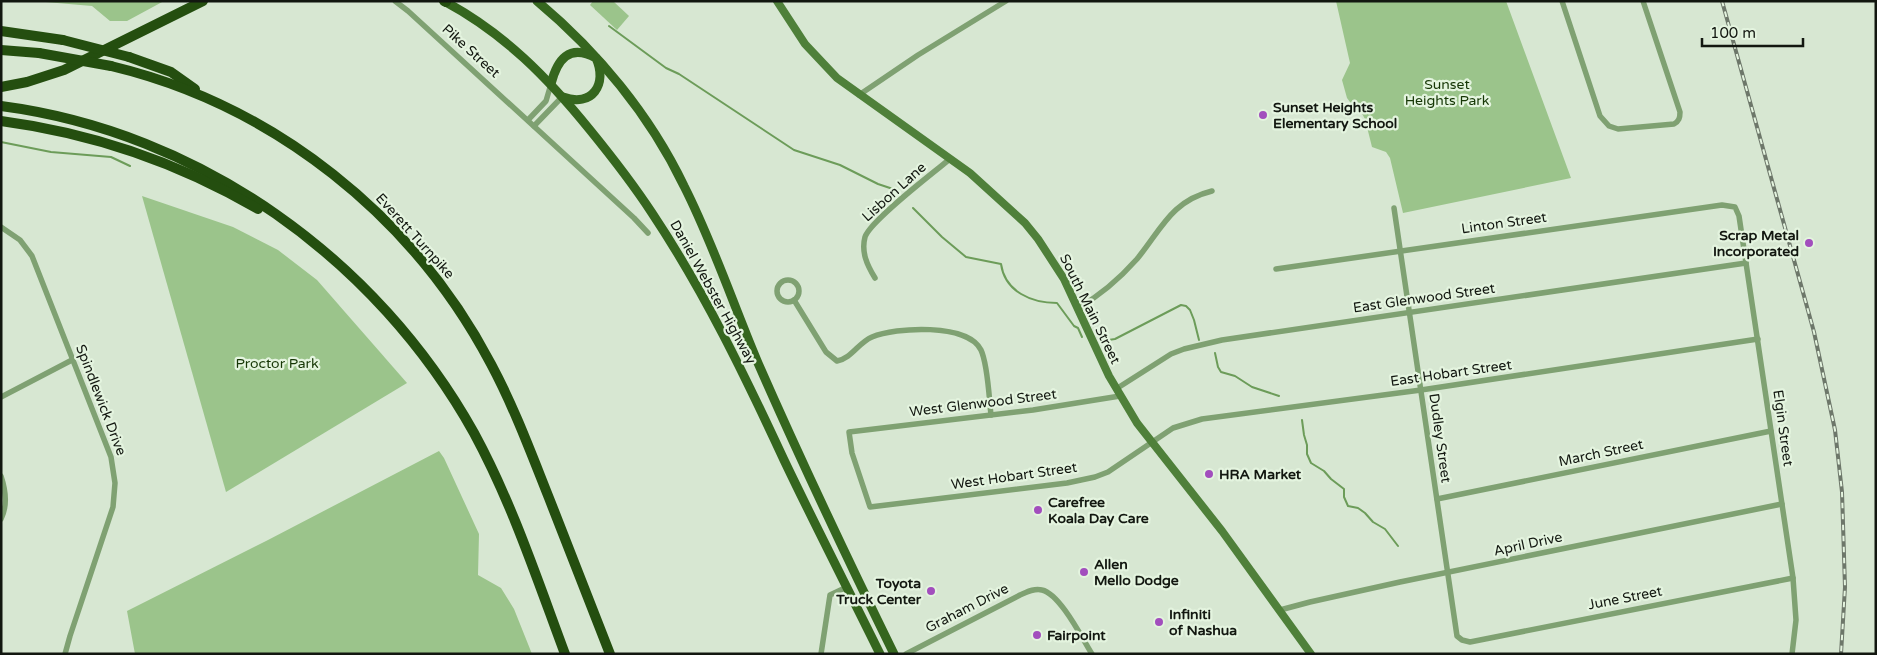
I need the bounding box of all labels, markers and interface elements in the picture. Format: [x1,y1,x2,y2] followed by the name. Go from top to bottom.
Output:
[1702,15,1803,47] scale bar
[439,21,504,82] street label: Pike Street
[1710,24,1756,42] text: 100 m
[1405,76,1490,109] park label: Sunset Heights Park
[1273,99,1397,132] place label: Sunset Heights Elementary School
[1257,109,1269,121] marker: Sunset Heights Elementary School
[859,159,930,225] street label: Lisbon Lane
[372,190,458,282] street label: Everett Turnpike
[1460,209,1548,237] street label: Linton Street
[666,217,760,367] street label: Daniel Webster Highway
[1713,227,1799,260] place label: Scrap Metal Incorporated
[1803,237,1815,249] marker: Scrap Metal Incorporated
[1056,251,1124,367] street label: South Main Street
[1352,280,1497,316] street label: East Glenwood Street
[72,342,130,458] street label: Spindlewick Drive
[235,355,319,372] park label: Proctor Park
[1389,356,1513,390] street label: East Hobart Street
[909,385,1058,420] street label: West Glenwood Street
[1769,389,1797,468] street label: Elgin Street
[1425,392,1455,485] street label: Dudley Street
[1557,436,1646,470] street label: March Street
[950,459,1079,493] street label: West Hobart Street
[1219,466,1302,483] place label: HRA Market
[1203,468,1215,480] marker: HRA Market
[1048,494,1149,527] place label: Carefree Koala Day Care
[1032,504,1044,516] marker: Carefree Koala Day Care
[1492,528,1564,560] street label: April Drive
[1094,556,1179,589] place label: Allen Mello Dodge
[1078,566,1090,578] marker: Allen Mello Dodge
[835,575,922,608] place label: Toyota Truck Center
[923,580,1012,636] street label: Graham Drive
[1586,582,1664,614] street label: June Street
[925,585,937,597] marker: Toyota Truck Center
[1169,606,1237,639] place label: Infiniti of Nashua
[1153,616,1165,628] marker: Infiniti of Nashua
[1047,627,1106,644] place label: Fairpoint
[1031,629,1043,641] marker: Fairpoint

